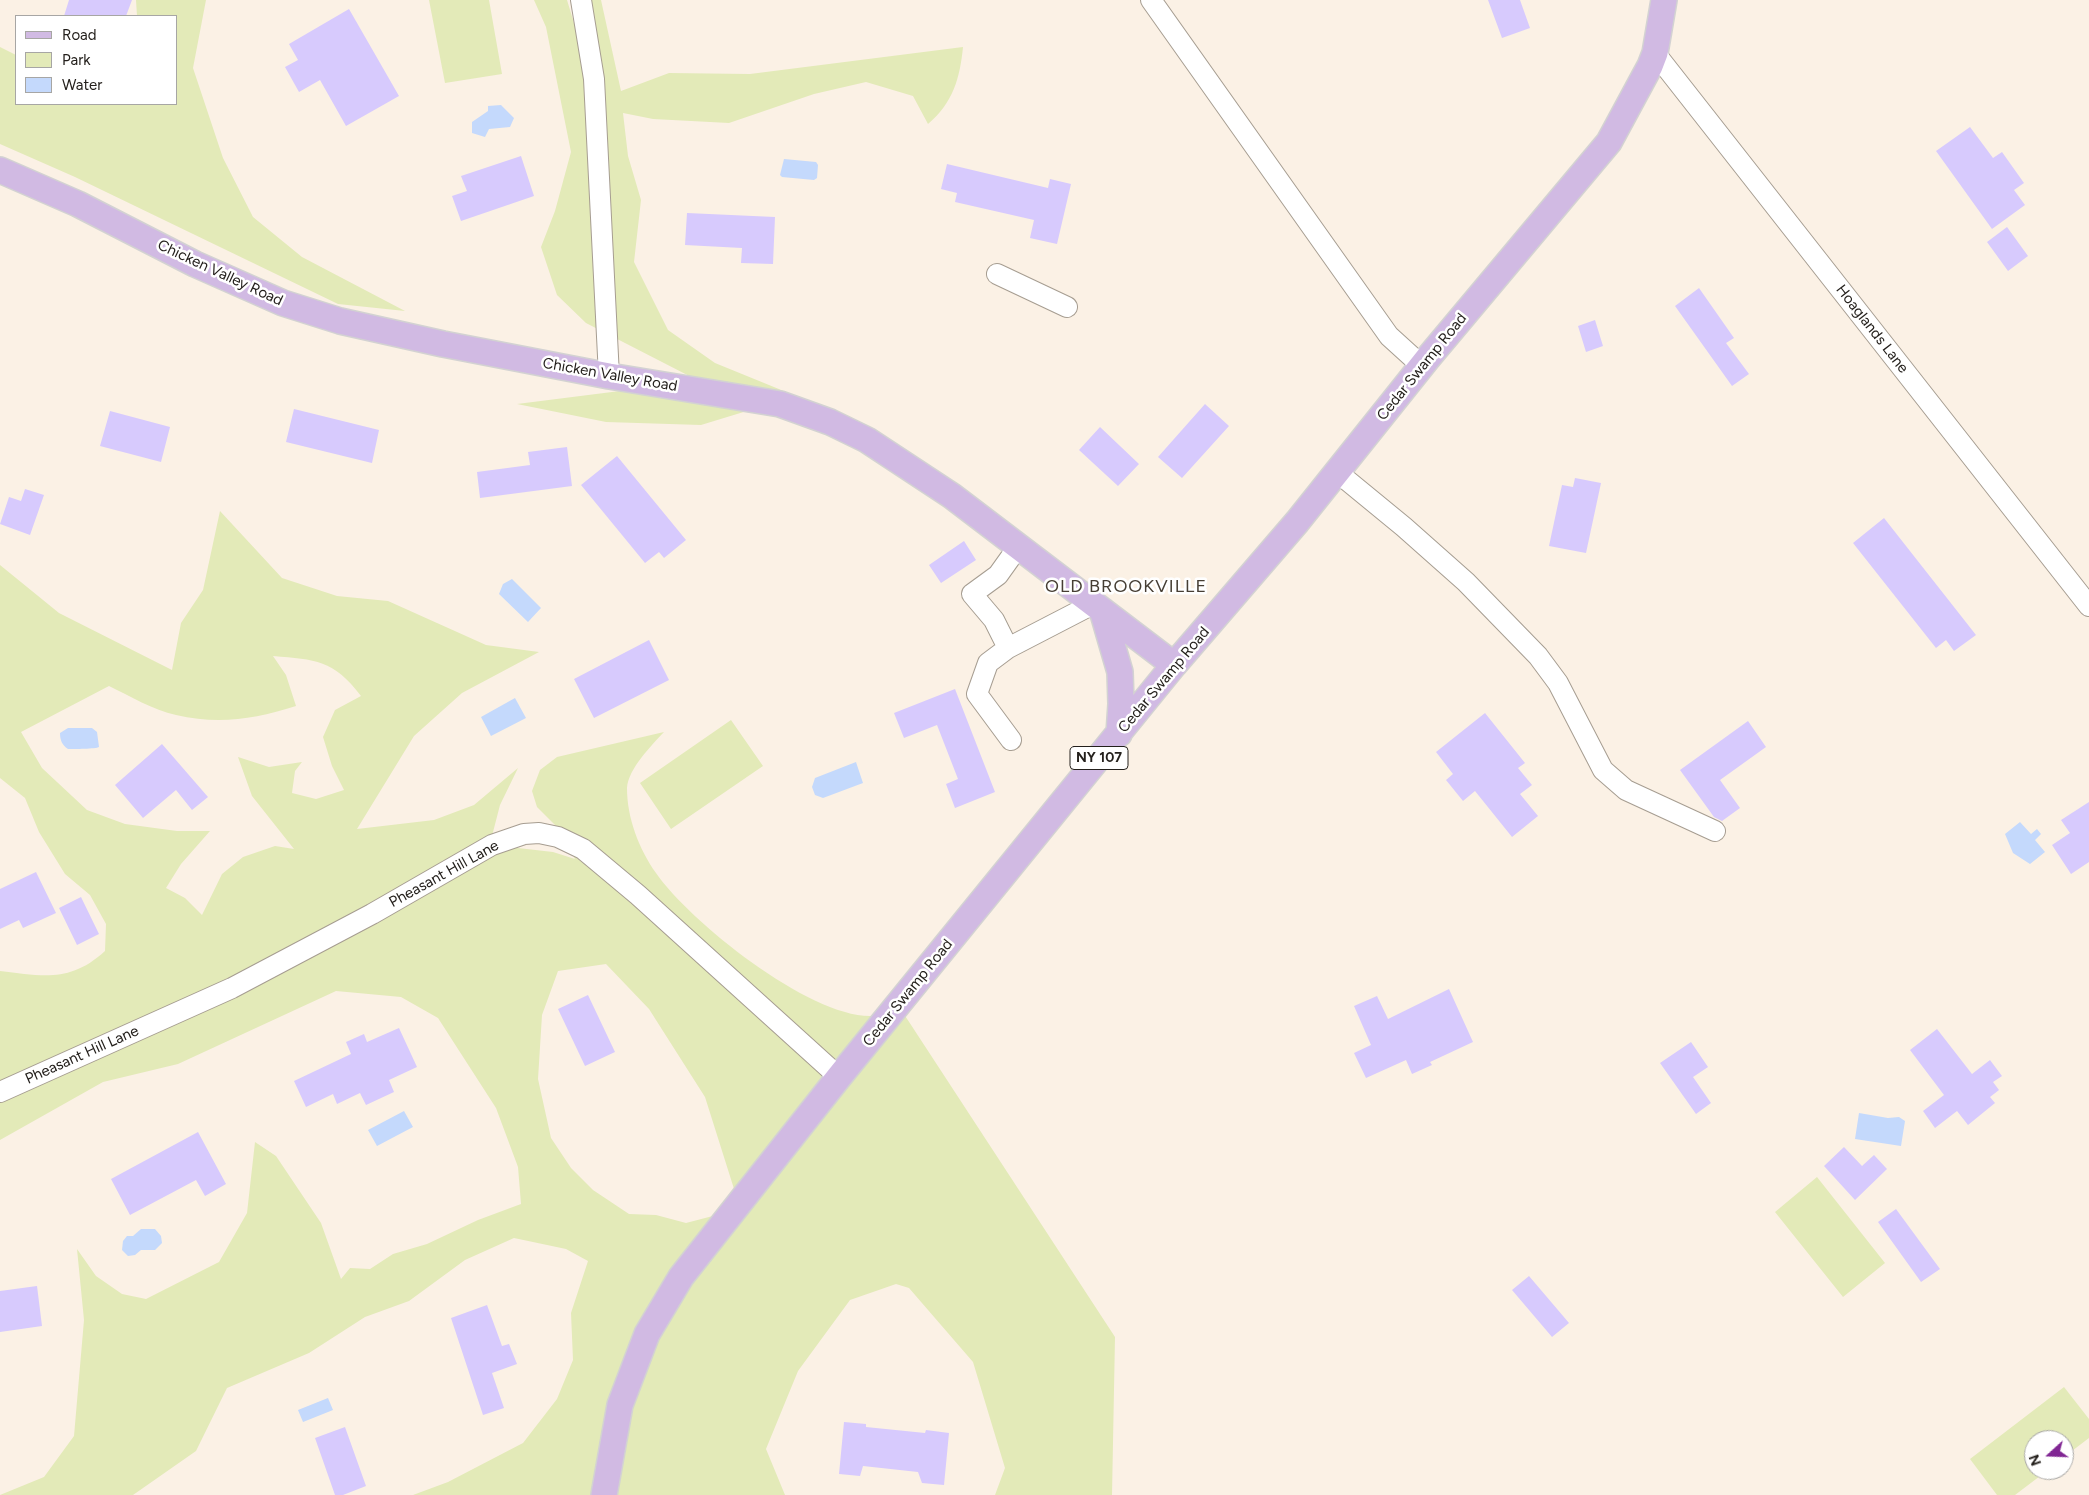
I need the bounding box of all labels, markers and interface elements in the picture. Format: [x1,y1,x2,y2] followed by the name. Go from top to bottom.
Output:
[15,15,178,105] legend
[62,26,97,44] text: Road
[62,51,91,69] text: Park
[62,76,102,94] text: Water
[154,236,286,310] street label: Chicken Valley Road
[1832,281,1912,377] street label: Hoaglands Lane
[1373,310,1471,424] street label: Cedar Swamp Road
[541,354,679,396] street label: Chicken Valley Road
[1043,576,1209,598] district label: OLD BROOKVILLE
[1115,623,1213,737] street label: Cedar Swamp Road
[1070,746,1128,770] road number: NY 107
[386,836,502,912] street label: Pheasant Hill Lane
[859,936,957,1050] street label: Cedar Swamp Road
[22,1022,142,1088] street label: Pheasant Hill Lane
[2024,1430,2074,1480] north arrow
[2026,1452,2045,1468] text: N

